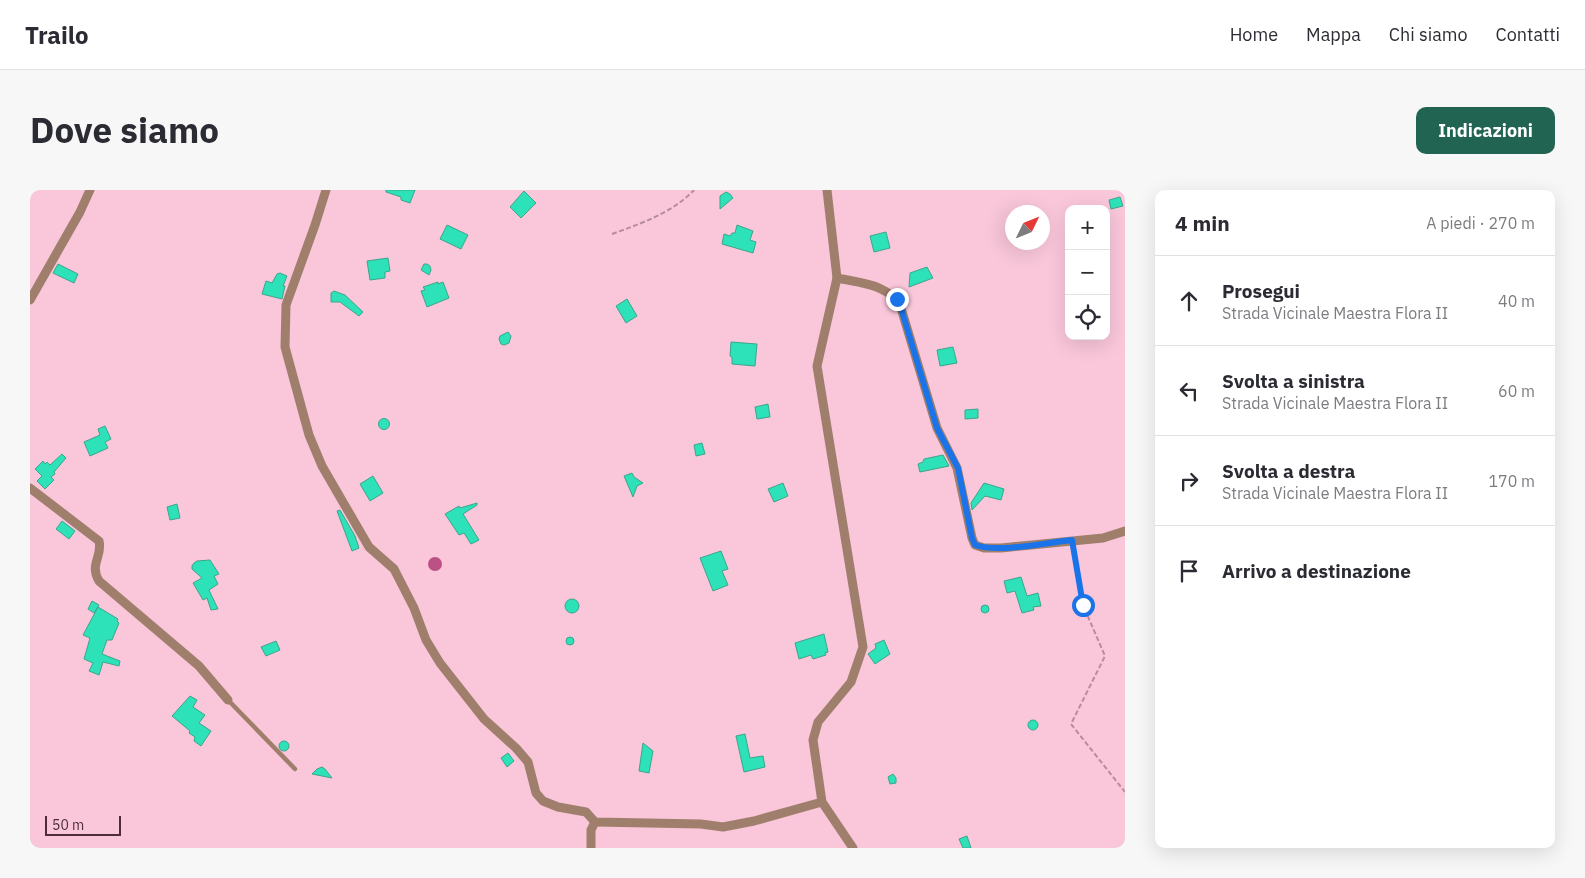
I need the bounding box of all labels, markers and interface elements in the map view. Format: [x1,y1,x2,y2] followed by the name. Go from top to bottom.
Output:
[25,19,89,51] text: Trailo
[1230,23,1278,46] text: Home
[1306,23,1361,46] text: Mappa
[1389,23,1468,46] text: Chi siamo
[1496,23,1560,46] text: Contatti
[30,107,219,153] text: Dove siamo
[1416,107,1555,154] button: Indicazioni
[1005,205,1050,250] north arrow
[1065,205,1110,340] map controls
[1065,205,1110,250] button: +
[1175,209,1230,237] text: 4 min
[1426,213,1535,233] text: A piedi · 270 m
[1065,250,1110,295] button: −
[1222,279,1300,303] text: Prosegui
[1175,287,1203,315] icon: ahead
[886,288,909,311] route end
[1498,291,1535,311] text: 40 m
[1065,295,1110,340] button: locate
[1222,303,1448,323] text: Strada Vicinale Maestra Flora II
[1222,369,1365,393] text: Svolta a sinistra
[1175,377,1203,405] icon: left
[1498,381,1535,401] text: 60 m
[1222,393,1448,413] text: Strada Vicinale Maestra Flora II
[1222,459,1355,483] text: Svolta a destra
[1175,467,1203,495] icon: right
[1488,471,1535,491] text: 170 m
[1222,483,1448,503] text: Strada Vicinale Maestra Flora II
[1175,557,1203,585] icon: arrive
[1222,559,1411,583] text: Arrivo a destinazione
[1072,594,1095,617] route start
[45,813,121,836] scale bar
[52,816,84,834] text: 50 m

